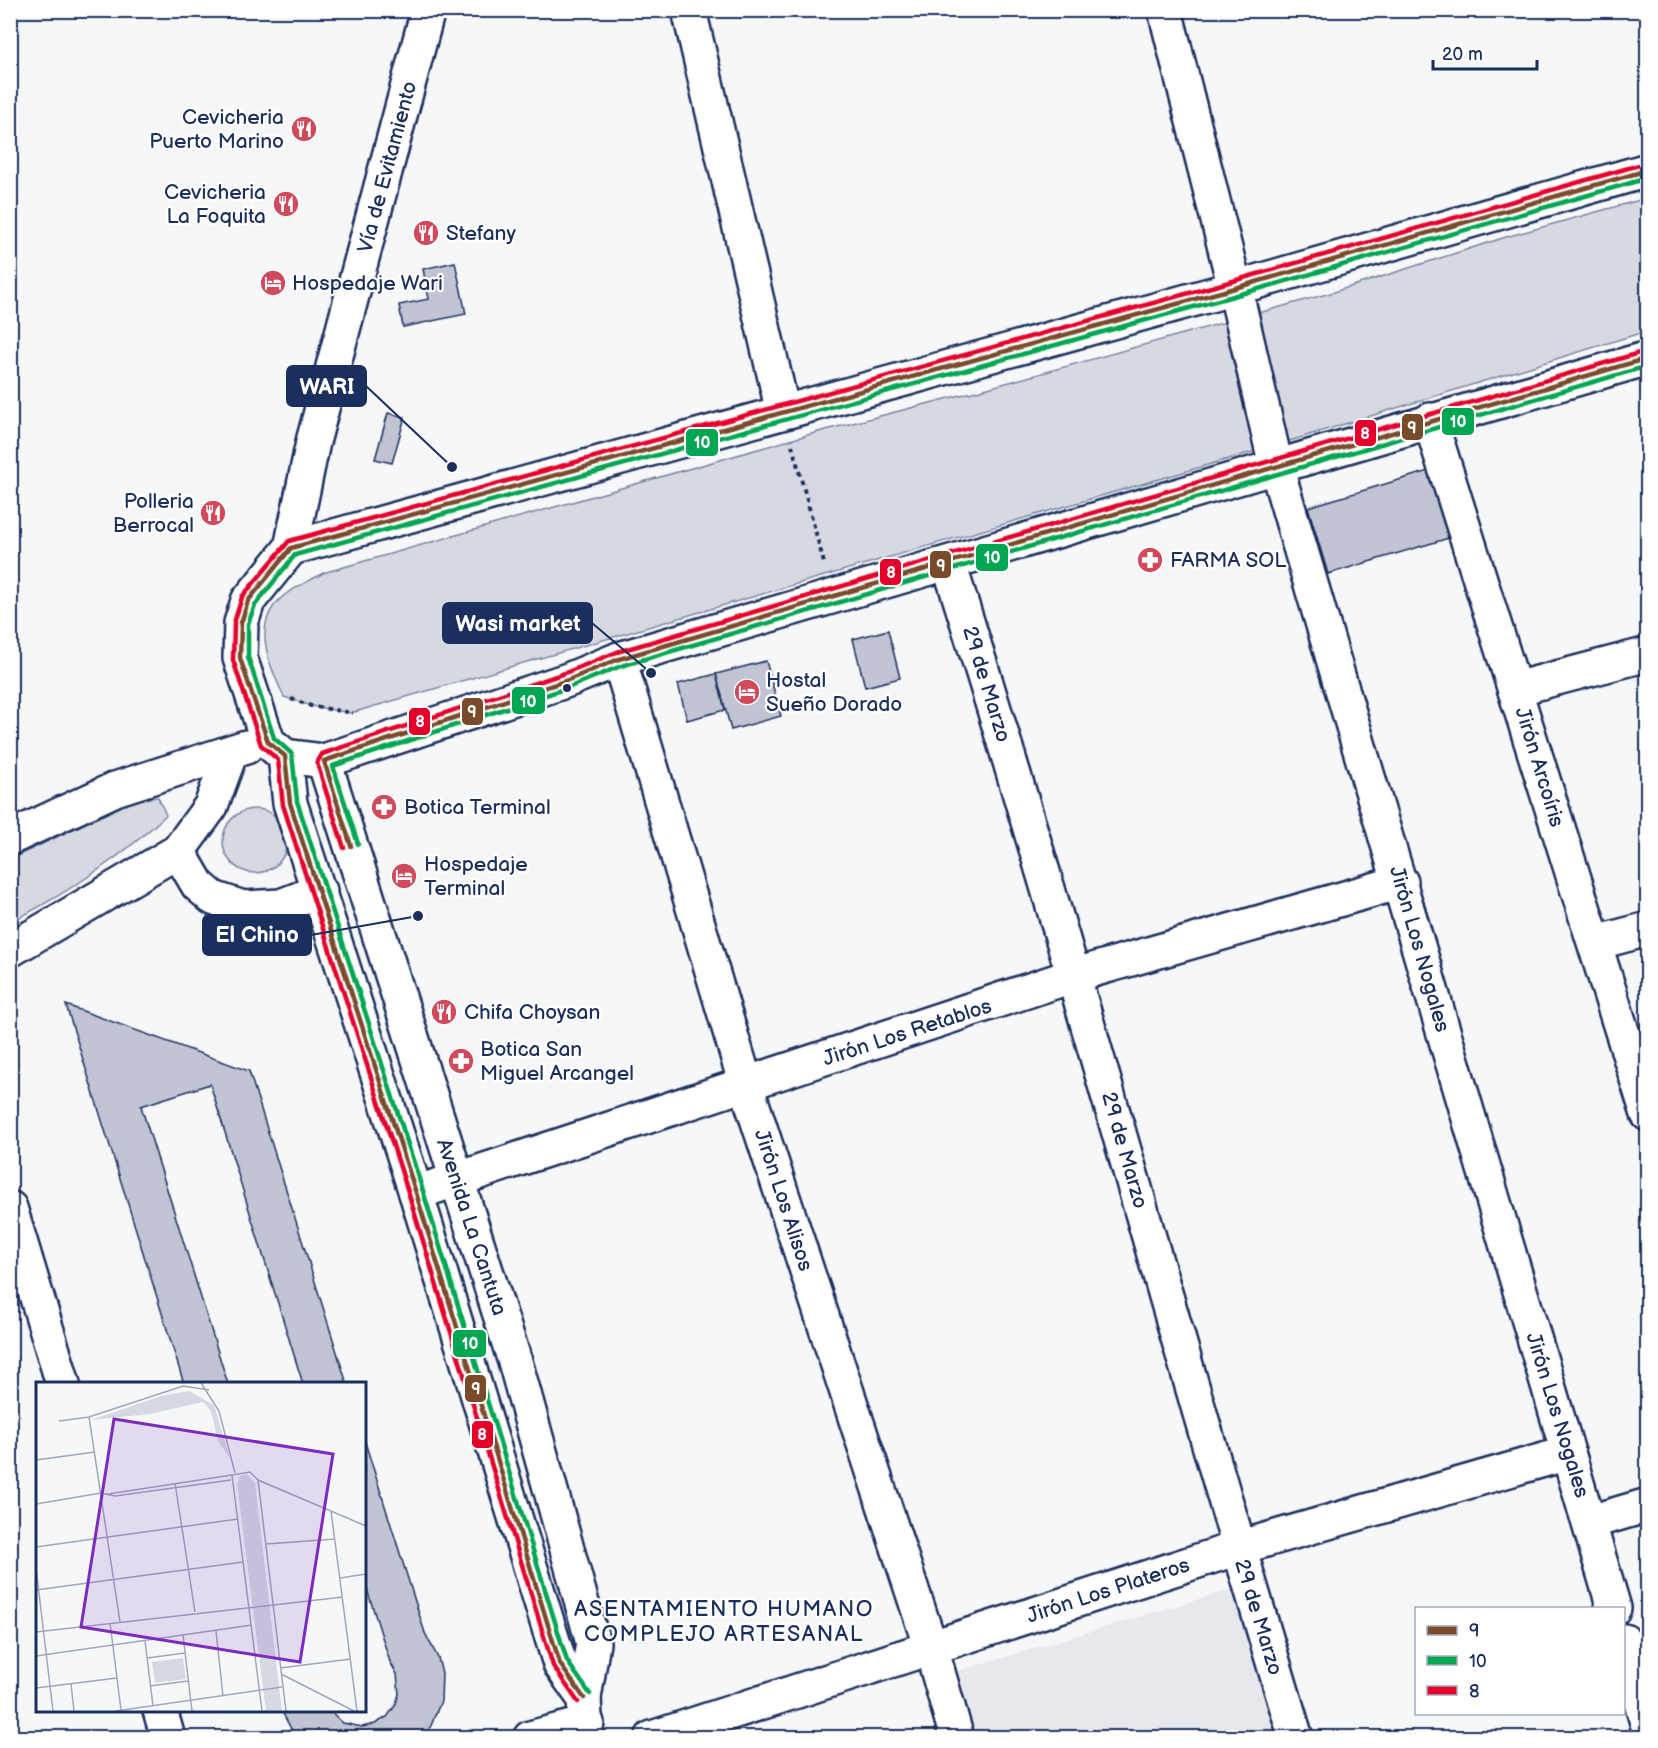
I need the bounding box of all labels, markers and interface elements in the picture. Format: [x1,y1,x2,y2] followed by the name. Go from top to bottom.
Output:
[1433,33,1536,71] scale bar
[1442,44,1483,65] text: 20 m
[353,79,422,256] street label: Vía de Evitamiento
[149,105,284,154] place label: Cevicheria Puerto Marino
[289,114,319,144] restaurant icon: Cevicheria Puerto Marino
[164,180,266,229] place label: Cevicheria La Foquita
[271,189,301,219] restaurant icon: Cevicheria La Foquita
[411,218,441,248] restaurant icon: Stefany
[446,221,516,246] place label: Stefany
[258,268,288,298] hotel icon: Hospedaje Wari
[292,271,443,296] place label: Hospedaje Wari
[287,366,366,406] callout: WARI
[299,374,355,401] text: WARI
[1441,407,1475,436] line badge: 10
[1401,413,1424,441] line badge: 9
[1450,413,1466,432] text: 10
[1354,419,1377,447] line badge: 8
[1407,419,1417,438] text: 9
[1360,425,1370,444] text: 8
[685,428,719,457] line badge: 10
[694,434,710,453] text: 10
[113,489,194,538] place label: Polleria Berrocal
[198,498,228,528] restaurant icon: Polleria Berrocal
[975,543,1009,572] line badge: 10
[1135,545,1165,575] pharmacy icon: FARMA SOL
[1170,548,1286,573] place label: FARMA SOL
[984,549,1000,568] text: 10
[929,550,952,579] line badge: 9
[936,557,946,576] text: 9
[879,558,902,586] line badge: 8
[886,564,896,583] text: 8
[443,603,592,643] callout: Wasi market
[455,611,581,638] text: Wasi market
[957,623,1016,745] street label: 29 de Marzo
[766,668,902,717] place label: Hostal Sueño Dorado
[732,677,762,707] hotel icon: Hostal Sueño Dorado
[561,682,573,694] unlabelled marker
[511,686,546,715] line badge: 10
[520,693,536,712] text: 10
[461,697,484,726] line badge: 9
[467,703,477,722] text: 9
[1509,704,1570,830] street label: Jirón Arcoíris
[408,707,431,736] line badge: 8
[415,713,425,732] text: 8
[369,792,399,822] pharmacy icon: Botica Terminal
[404,795,551,820] place label: Botica Terminal
[424,852,528,901] place label: Hospedaje Terminal
[389,861,419,891] hotel icon: Hospedaje Terminal
[1384,863,1455,1035] street label: Jirón Los Nogales
[203,915,311,955] callout: El Chino
[215,922,299,949] text: El Chino
[820,993,995,1072] street label: Jirón Los Retablos
[429,997,459,1027] restaurant icon: Chifa Choysan
[464,1000,600,1025] place label: Chifa Choysan
[480,1037,634,1086] place label: Botica San Miguel Arcangel
[446,1046,476,1076] pharmacy icon: Botica San Miguel Arcangel
[1096,1089,1153,1211] street label: 29 de Marzo
[749,1126,818,1274] street label: Jirón Los Alisos
[431,1136,512,1319] street label: Avenida La Cantuta
[452,1329,487,1358] line badge: 10
[1520,1329,1595,1501] street label: Jirón Los Nogales
[462,1335,478,1354] text: 10
[464,1374,487,1403] line badge: 9
[471,1380,481,1399] text: 9
[36,1382,366,1712] inset map
[471,1420,494,1449] line badge: 8
[477,1426,487,1445] text: 8
[1024,1552,1193,1629] street label: Jirón Los Plateros
[1229,1556,1288,1678] street label: 29 de Marzo
[574,1596,874,1648] district label: ASENTAMIENTO HUMANO COMPLEJO ARTESANAL
[1415,1607,1625,1715] legend
[1469,1621,1479,1642] text: 9
[1469,1651,1487,1672] text: 10
[1469,1681,1480,1702] text: 8

